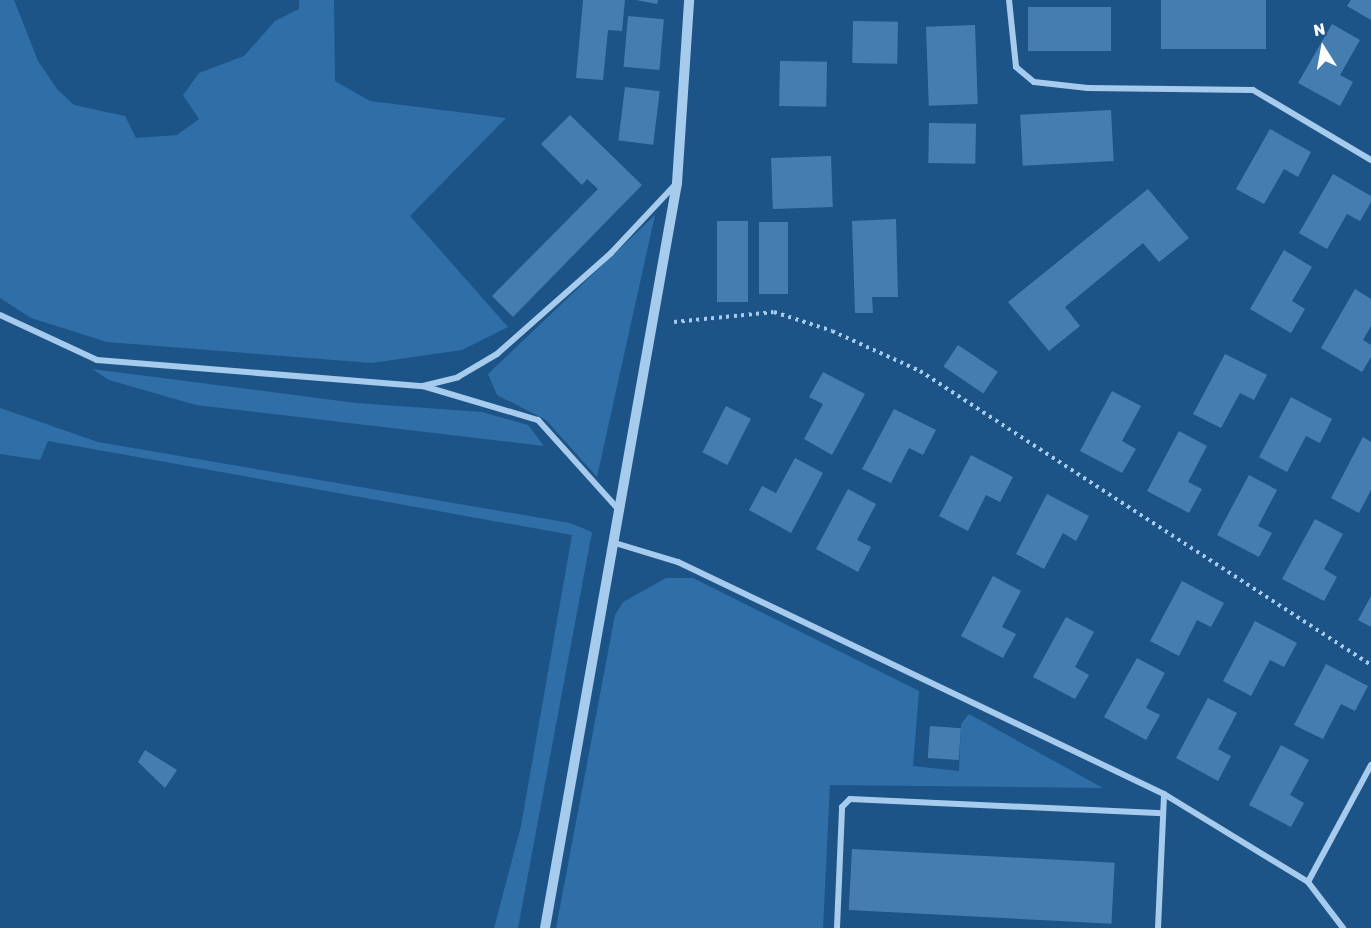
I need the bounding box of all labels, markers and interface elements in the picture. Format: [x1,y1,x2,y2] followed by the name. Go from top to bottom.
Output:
[1293,18,1353,78] north arrow
[1312,19,1327,40] text: N

